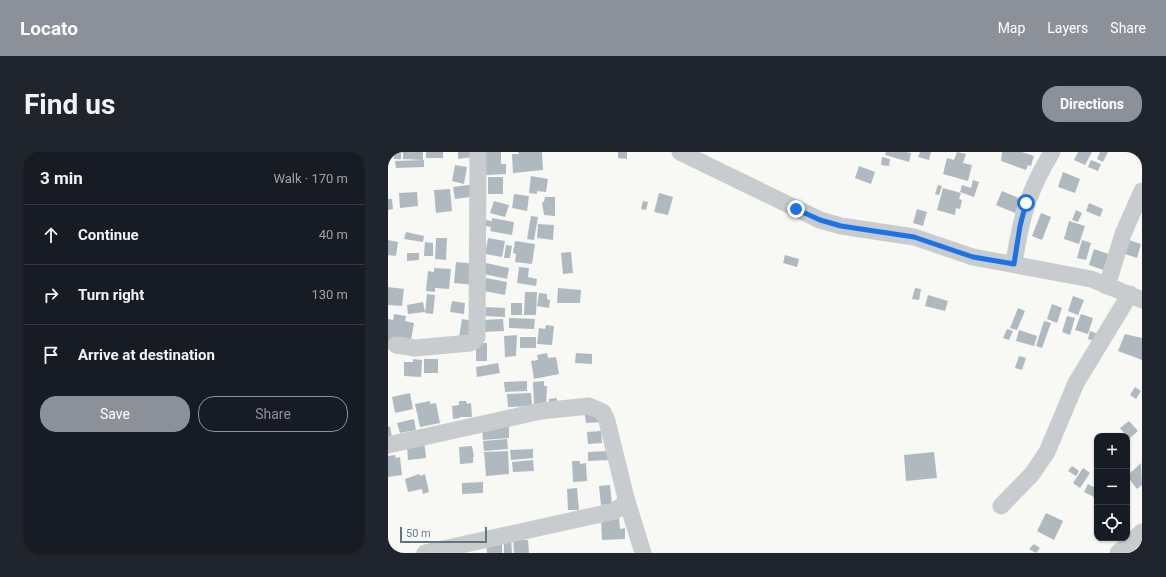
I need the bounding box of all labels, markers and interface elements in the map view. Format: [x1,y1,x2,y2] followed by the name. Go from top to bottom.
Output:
[20,17,78,40] text: Locato
[998,20,1025,36] text: Map
[1047,20,1088,36] text: Layers
[1110,20,1146,36] text: Share
[1042,86,1142,122] button: Directions
[24,88,115,121] text: Find us
[40,168,83,188] text: 3 min
[273,171,348,186] text: Walk · 170 m
[1017,194,1035,212] route start
[787,200,805,218] route end
[40,224,62,246] icon: ahead
[78,226,139,244] text: Continue
[319,227,348,242] text: 40 m
[40,284,62,306] icon: right
[78,286,144,304] text: Turn right
[311,287,348,302] text: 130 m
[40,344,62,366] icon: arrive
[78,346,215,364] text: Arrive at destination
[40,396,190,432] button: Save
[198,396,348,432] button: Share
[1094,433,1130,541] map controls
[1094,433,1130,469] button: +
[1094,469,1130,505] button: −
[1094,505,1130,541] button: locate
[400,525,487,544] scale bar
[406,527,431,540] text: 50 m

